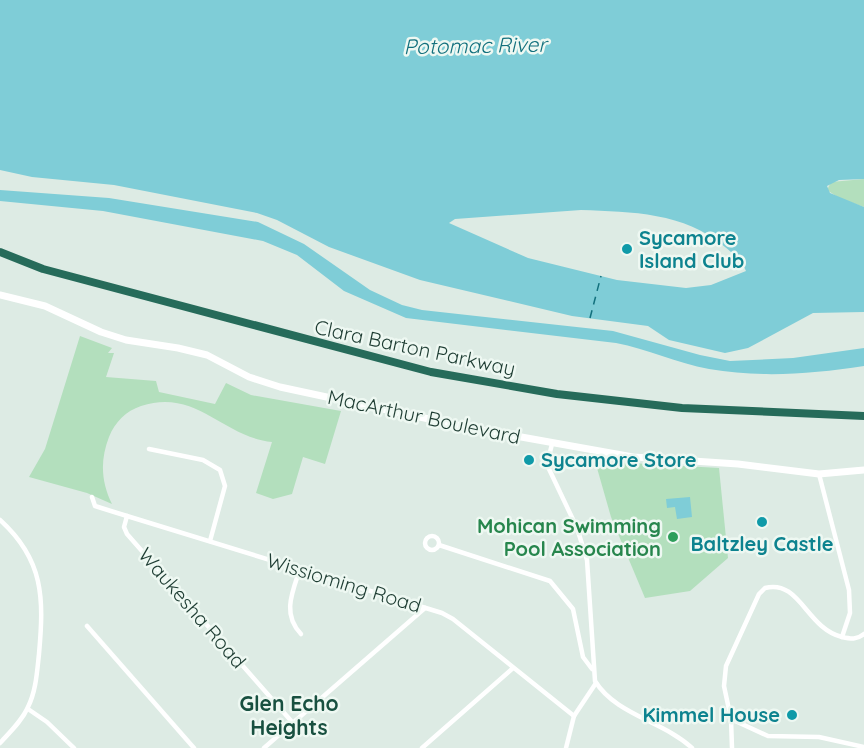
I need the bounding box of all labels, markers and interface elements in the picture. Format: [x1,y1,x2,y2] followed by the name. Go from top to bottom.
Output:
[403,31,549,59] water label: Potomac River
[639,225,744,273] place label: Sycamore Island Club
[620,242,634,256] marker: Sycamore Island Club
[313,314,518,381] street label: Clara Barton Parkway
[325,384,523,449] street label: MacArthur Boulevard
[541,447,697,472] place label: Sycamore Store
[522,453,536,467] marker: Sycamore Store
[477,513,661,561] place label: Mohican Swimming Pool Association
[755,515,769,529] marker: Baltzley Castle
[666,530,680,544] marker: Mohican Swimming Pool Association
[690,531,834,556] place label: Baltzley Castle
[133,542,252,673] street label: Waukesha Road
[264,547,424,618] street label: Wissioming Road
[239,690,339,740] district label: Glen Echo Heights
[642,702,780,727] place label: Kimmel House
[785,708,799,722] marker: Kimmel House

